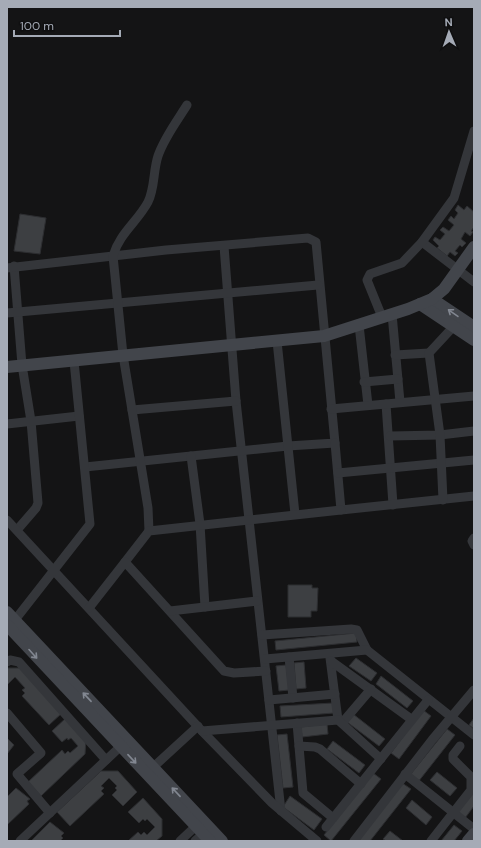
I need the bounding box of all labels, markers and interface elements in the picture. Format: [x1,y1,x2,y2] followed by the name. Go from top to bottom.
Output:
[14,12,120,38] scale bar
[429,12,469,52] north arrow
[444,15,453,29] text: N
[20,18,54,34] text: 100 m
[448,309,459,317] one-way arrow
[28,649,38,659] one-way arrow
[82,692,92,702] one-way arrow
[127,754,137,764] one-way arrow
[172,786,181,797] one-way arrow

